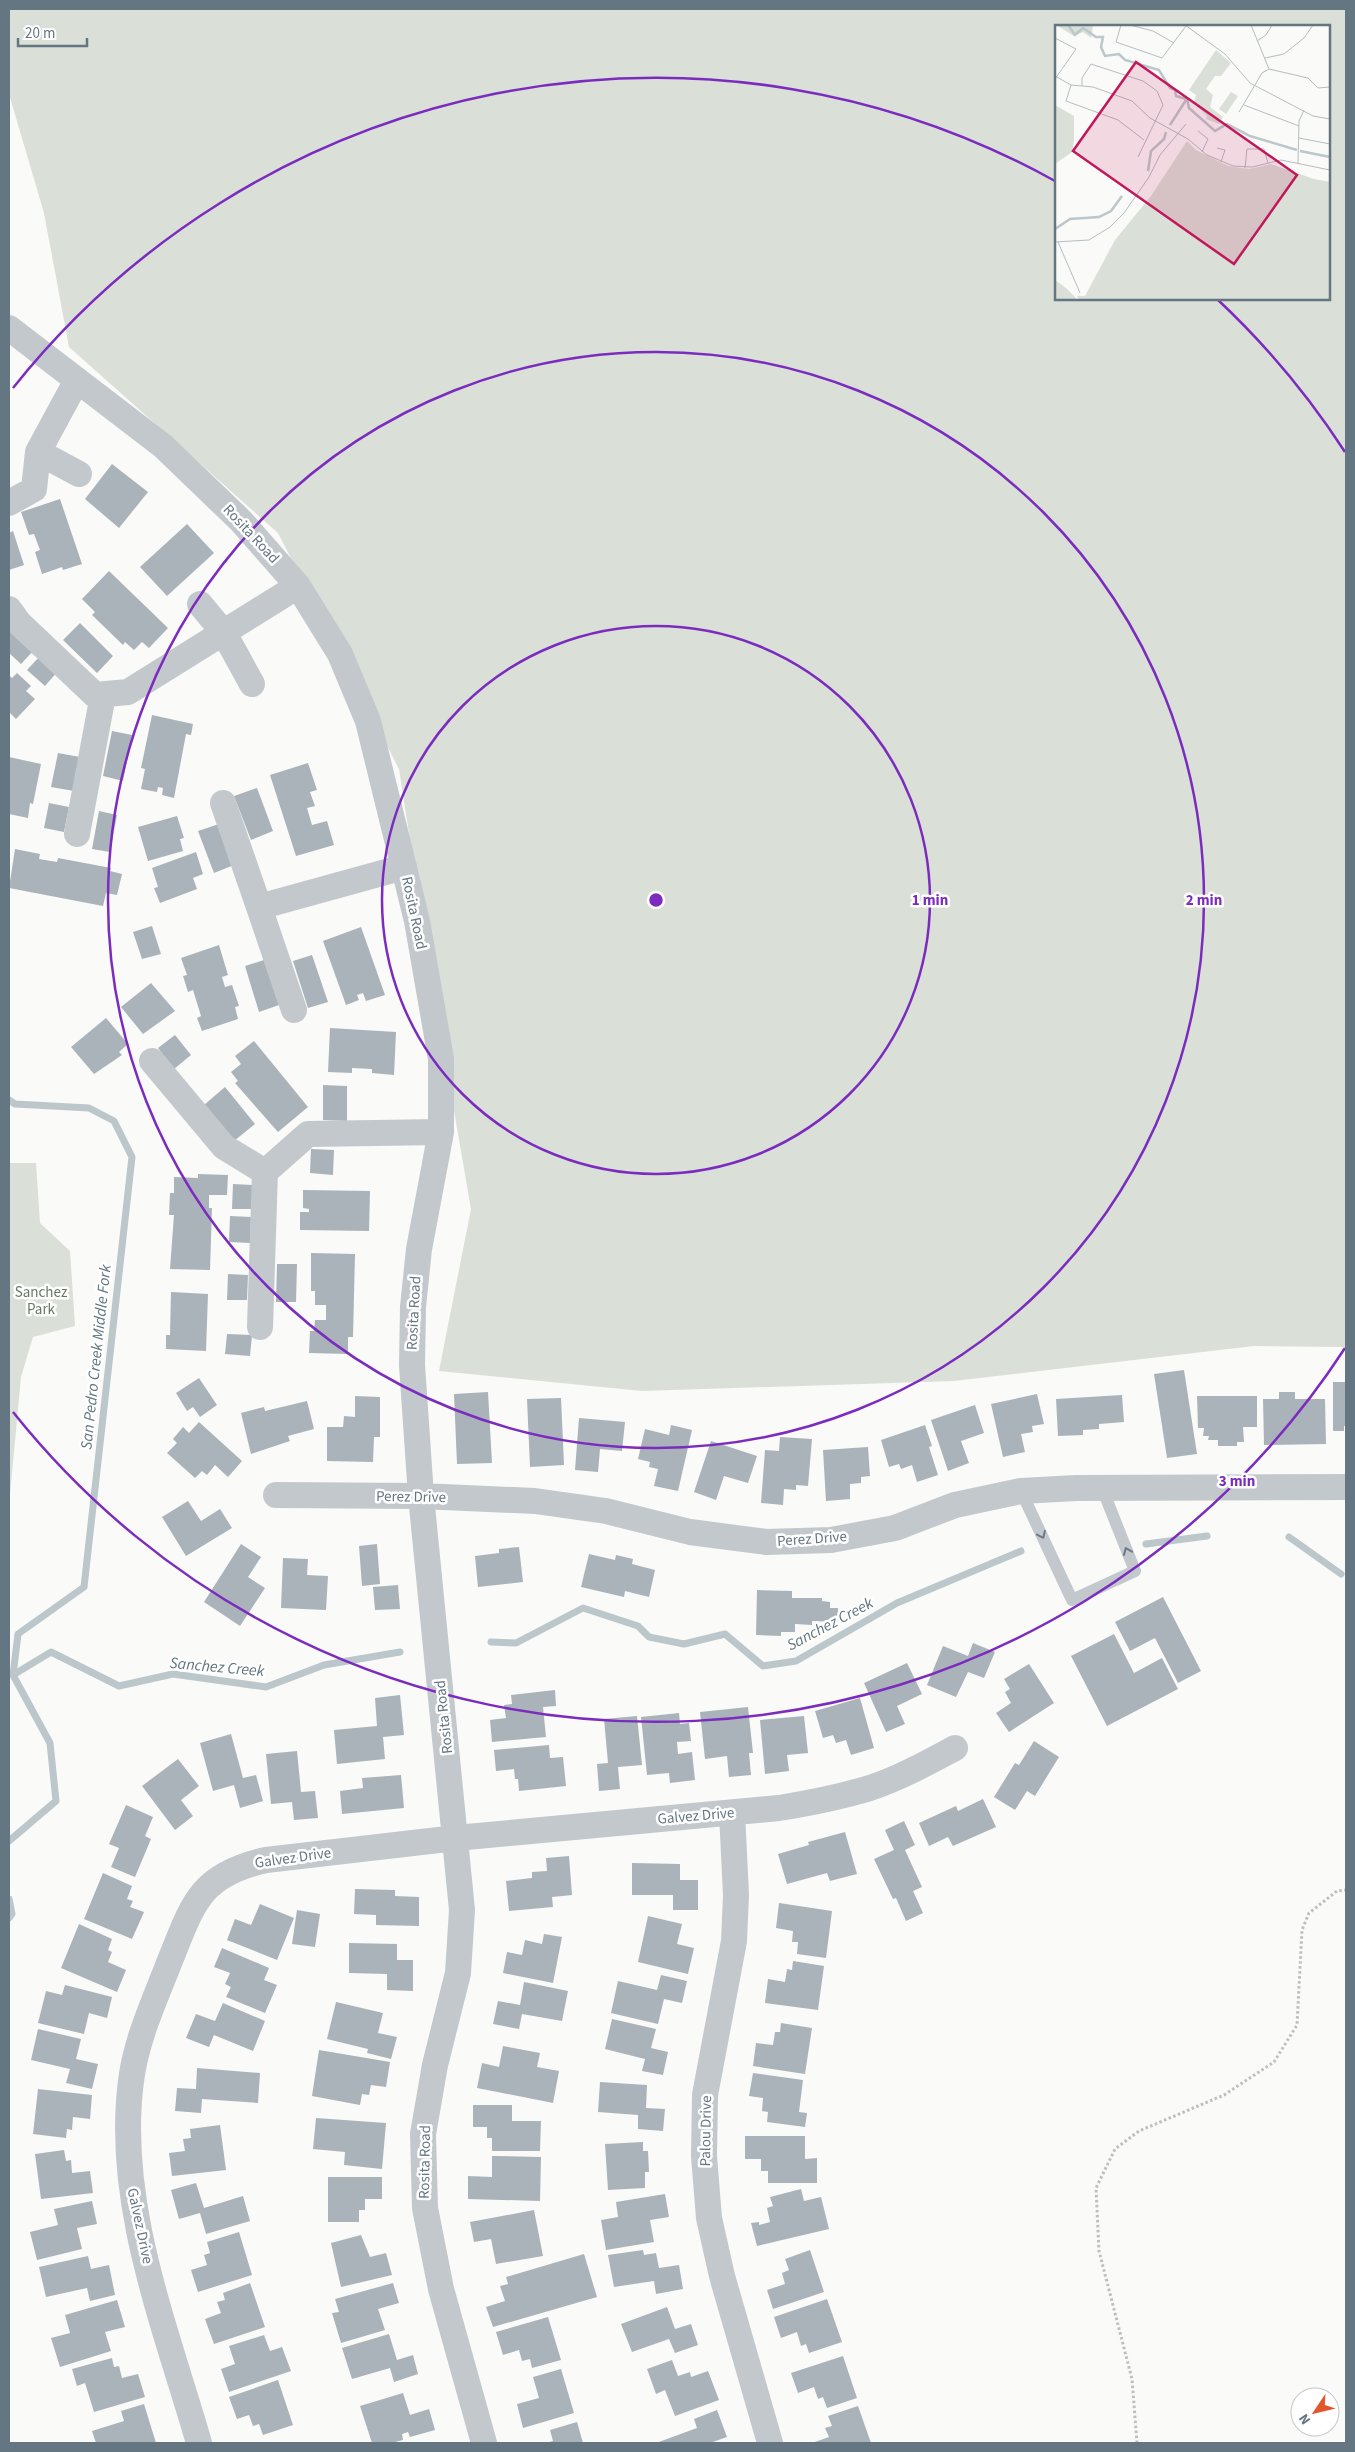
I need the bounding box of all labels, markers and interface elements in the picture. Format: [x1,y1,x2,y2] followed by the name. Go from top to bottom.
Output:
[18,15,86,47] scale bar
[25,23,55,44] text: 20 m
[1055,25,1330,300] inset map
[218,500,284,568] street label: Rosita Road
[396,875,432,951] street label: Rosita Road
[912,890,948,911] text: 1 min
[1186,890,1222,911] text: 2 min
[647,891,665,909] centre of rings
[75,1263,117,1451] water label: San Pedro Creek Middle Fork
[402,1276,426,1350] street label: Rosita Road
[15,1282,67,1320] park label: Sanchez Park
[1219,1471,1255,1492] text: 3 min
[376,1486,446,1508] street label: Perez Drive
[776,1526,848,1552] street label: Perez Drive
[1035,1530,1046,1539] one-way arrow
[1123,1547,1134,1556] one-way arrow
[783,1592,877,1656] water label: Sanchez Creek
[169,1652,266,1682] water label: Sanchez Creek
[430,1679,458,1755] street label: Rosita Road
[657,1802,735,1830] street label: Galvez Drive
[253,1842,333,1874] street label: Galvez Drive
[695,2095,717,2167] street label: Palou Drive
[414,2125,436,2199] street label: Rosita Road
[122,2186,158,2266] street label: Galvez Drive
[1290,2387,1340,2437] north arrow
[1294,2409,1316,2428] text: N

